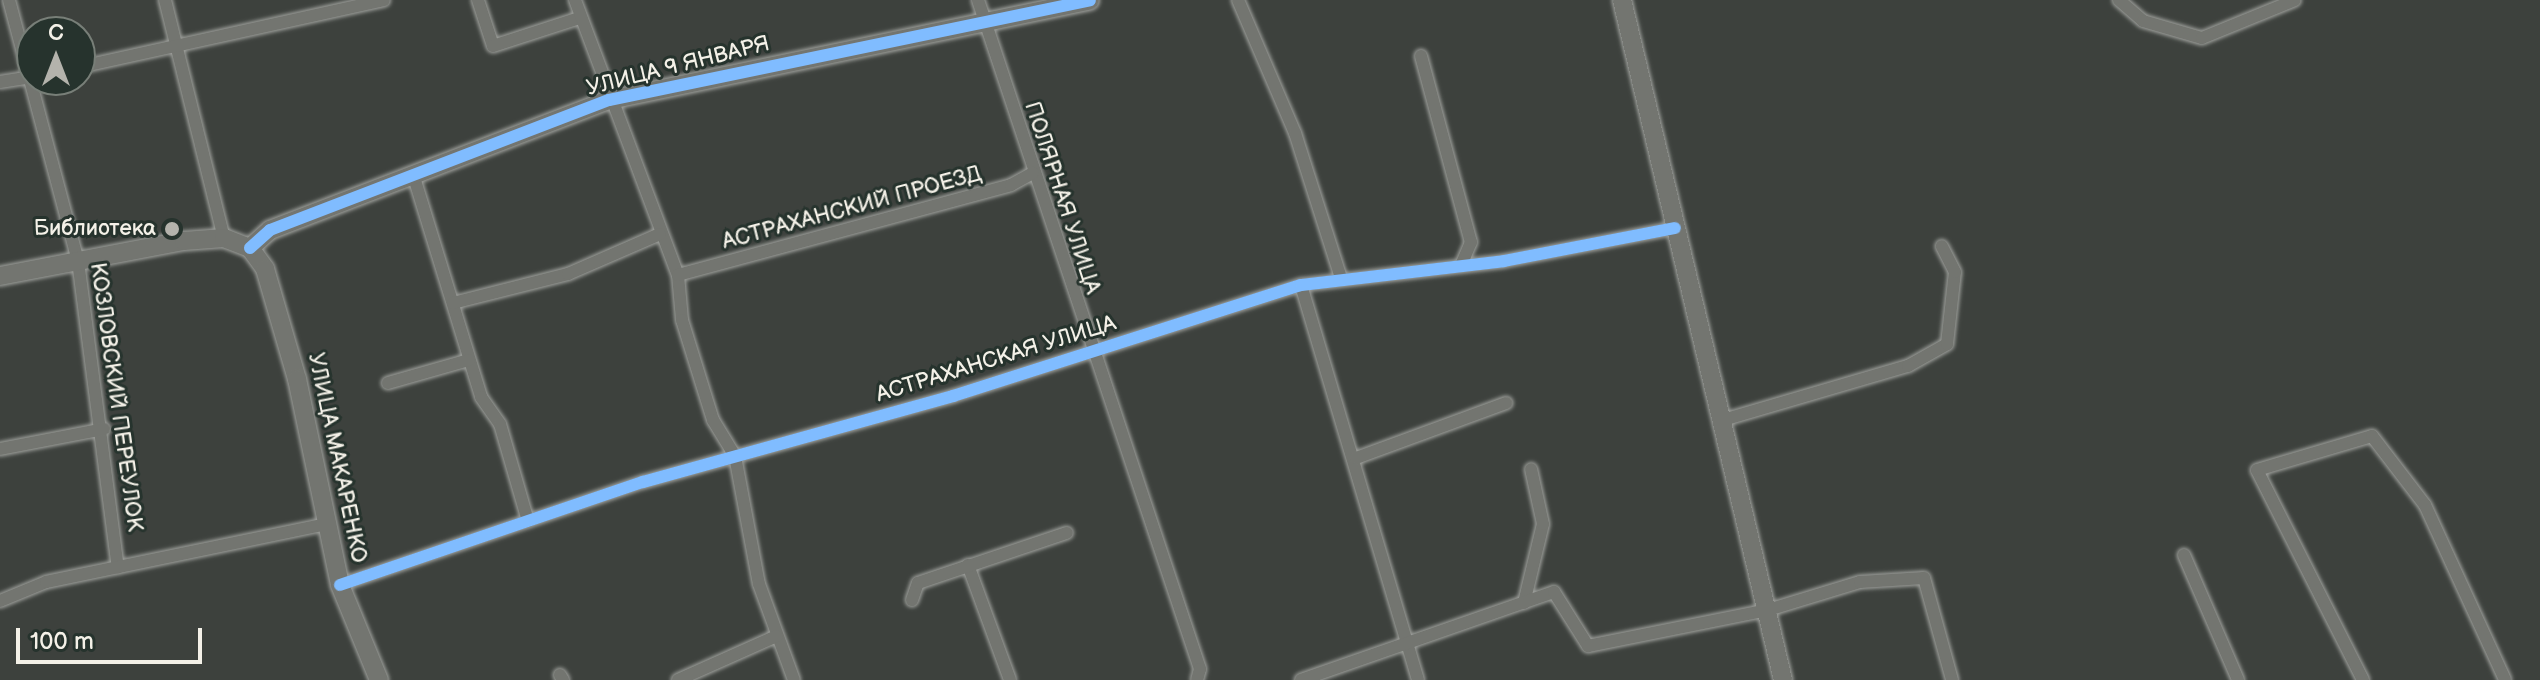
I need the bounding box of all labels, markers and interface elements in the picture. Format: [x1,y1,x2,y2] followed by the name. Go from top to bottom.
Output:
[16,16,96,96] north arrow
[48,20,64,47] text: С
[584,30,772,102] street label: УЛИЦА 9 ЯНВАРЯ
[1018,98,1106,298] street label: ПОЛЯРНАЯ УЛИЦА
[719,161,985,255] street label: АСТРАХАНСКИЙ ПРОЕЗД
[34,216,156,242] place label: Библиотека
[163,220,181,238] marker: Библиотека
[84,261,148,533] street label: КОЗЛОВСКИЙ ПЕРЕУЛОК
[873,310,1119,408] street label: АСТРАХАНСКАЯ УЛИЦА
[302,351,372,565] street label: УЛИЦА МАКАРЕНКО
[20,612,206,662] scale bar
[30,627,94,656] text: 100 m

